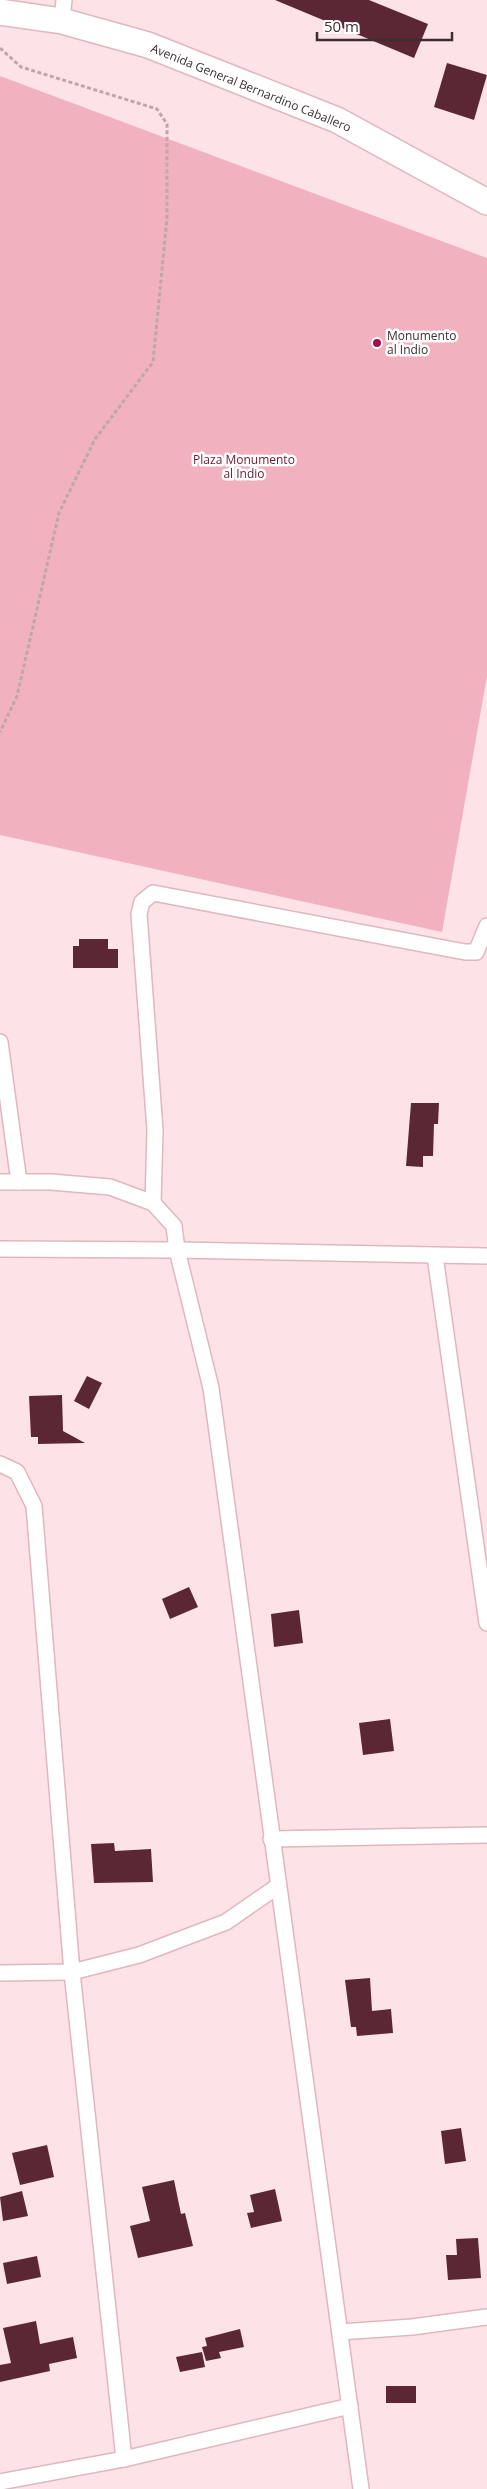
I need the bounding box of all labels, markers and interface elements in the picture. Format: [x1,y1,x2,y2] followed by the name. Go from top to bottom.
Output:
[317,10,452,42] scale bar
[324,16,359,36] text: 50 m
[148,39,354,136] street label: Avenida General Bernardino Caballero
[387,327,456,358] place label: Monumento al Indio
[371,337,383,349] marker: Monumento al Indio
[193,451,295,482] park label: Plaza Monumento al Indio

